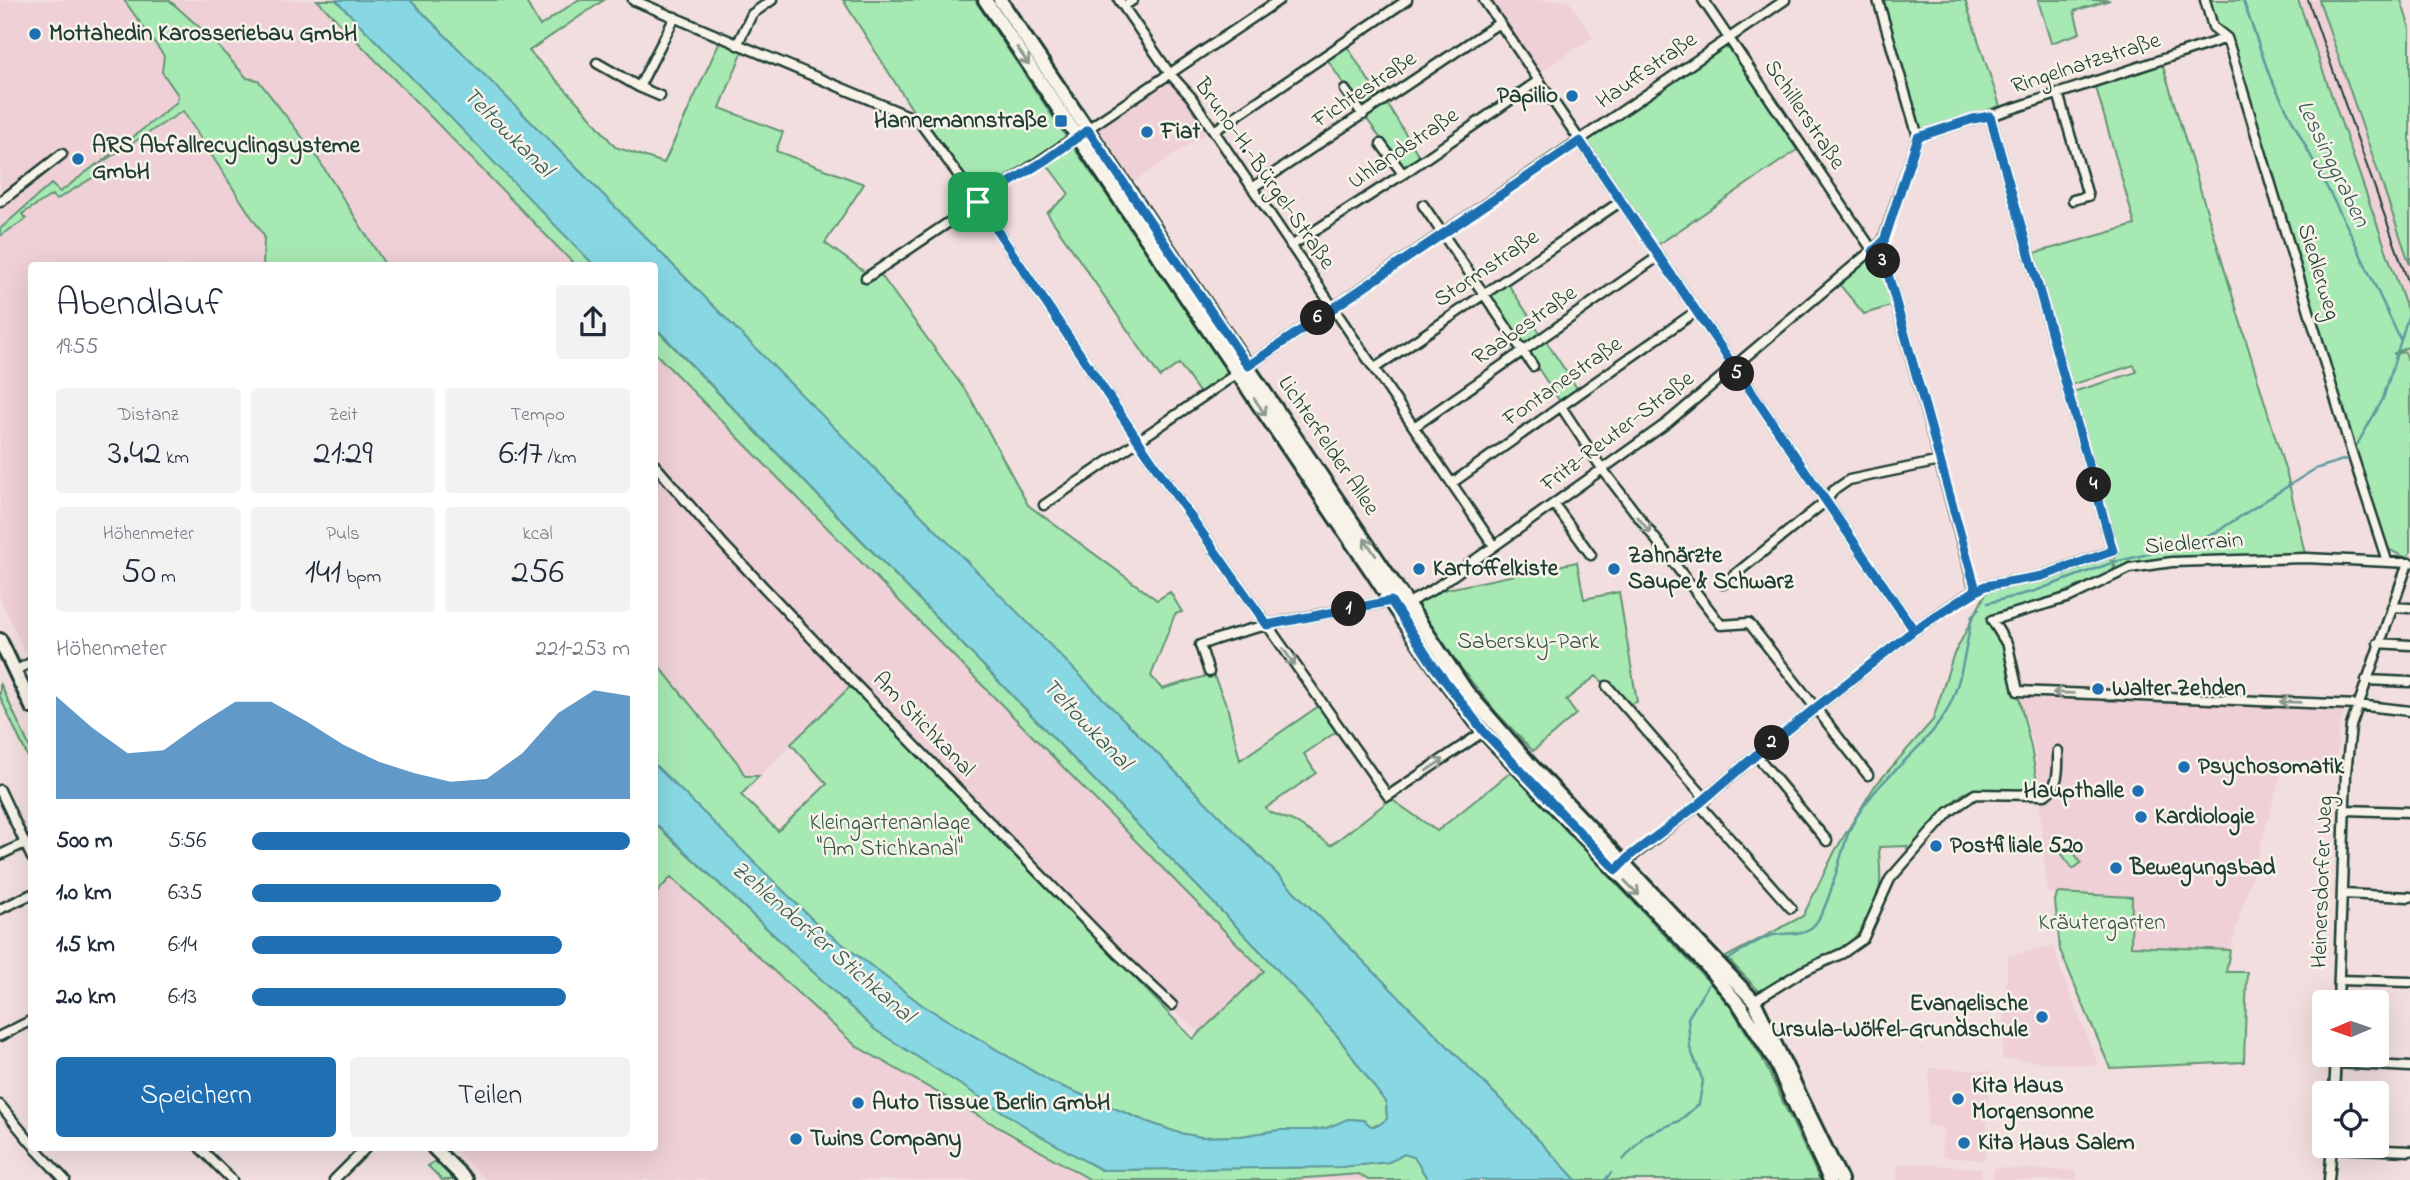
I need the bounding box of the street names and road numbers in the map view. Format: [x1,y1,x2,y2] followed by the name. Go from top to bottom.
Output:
[1590,24,1705,118] street label: Hauffstraße
[2007,24,2166,105] street label: Ringelnatzstraße
[1305,43,1424,138] street label: Fichtestraße
[1755,53,1853,177] street label: Schillerstraße
[1184,71,1343,278] street label: Bruno-H.-Bürgel-Straße
[1342,99,1467,198] street label: Uhlandstraße
[2287,220,2348,325] street label: Siedlerweg
[1428,221,1547,316] street label: Stormstraße
[1466,277,1585,374] street label: Raabestraße
[1496,328,1630,436] street label: Fontanestraße
[1534,363,1702,501] street label: Fritz-Reuter-Straße
[1269,369,1387,523] street label: Lichterfelder Allee
[2144,524,2244,564] street label: Siedlerrain
[864,665,982,785] street label: Am Stichkanal
[2303,795,2344,969] street label: Heinersdorfer Weg

